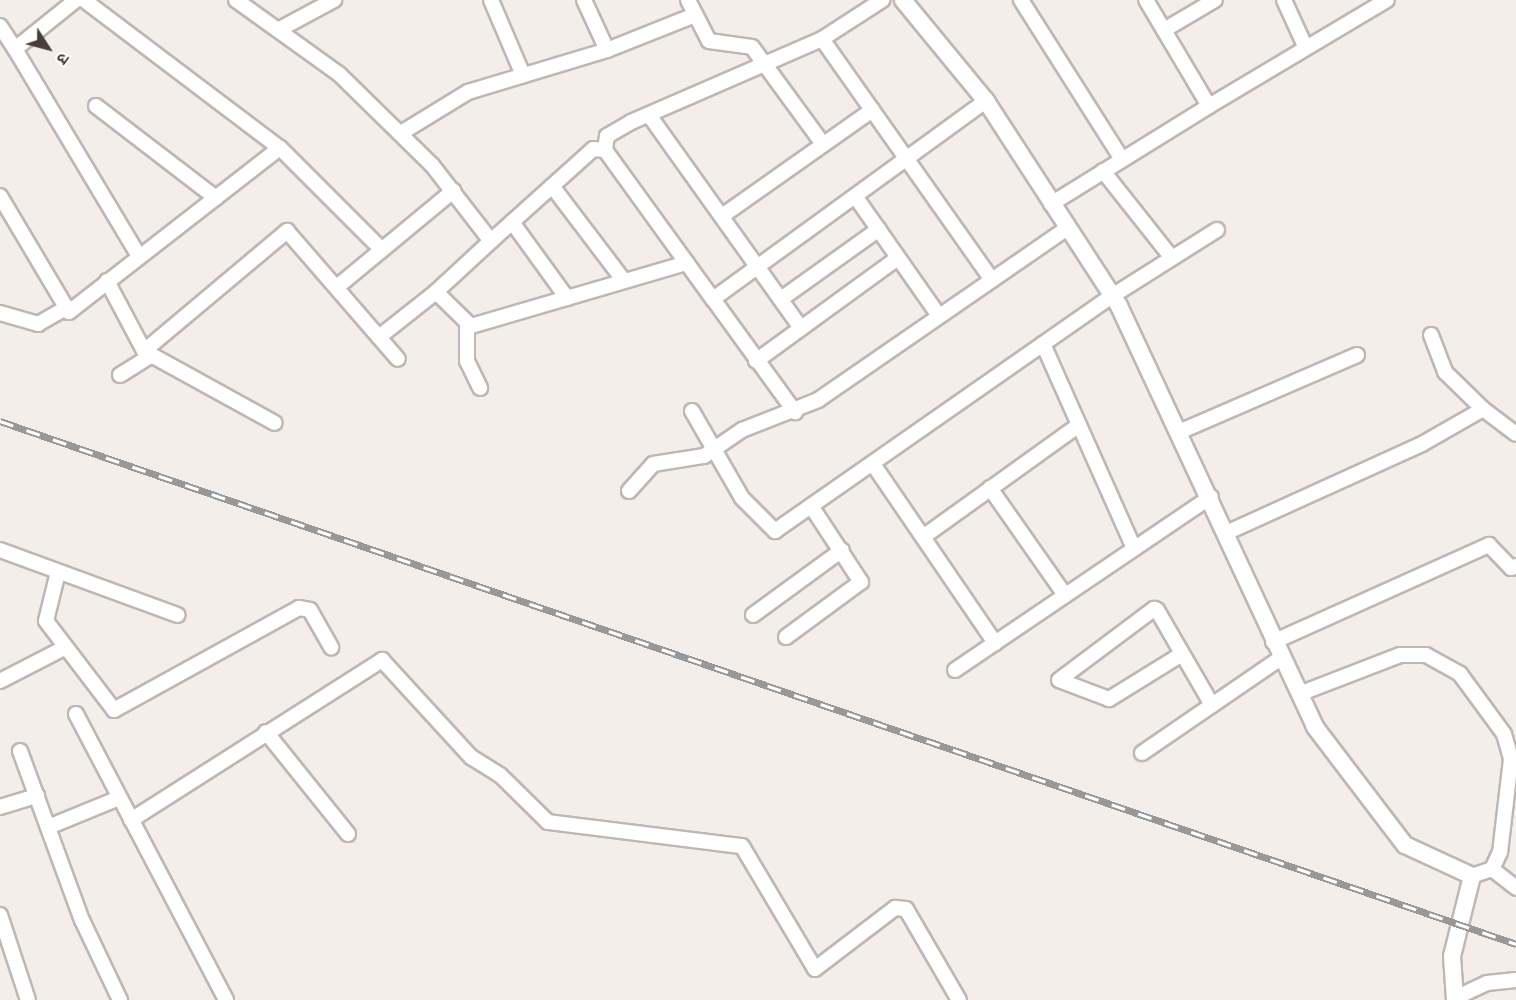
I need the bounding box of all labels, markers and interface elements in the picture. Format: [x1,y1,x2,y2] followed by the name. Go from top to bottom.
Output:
[18,18,78,78] north arrow
[53,49,73,68] text: उ

